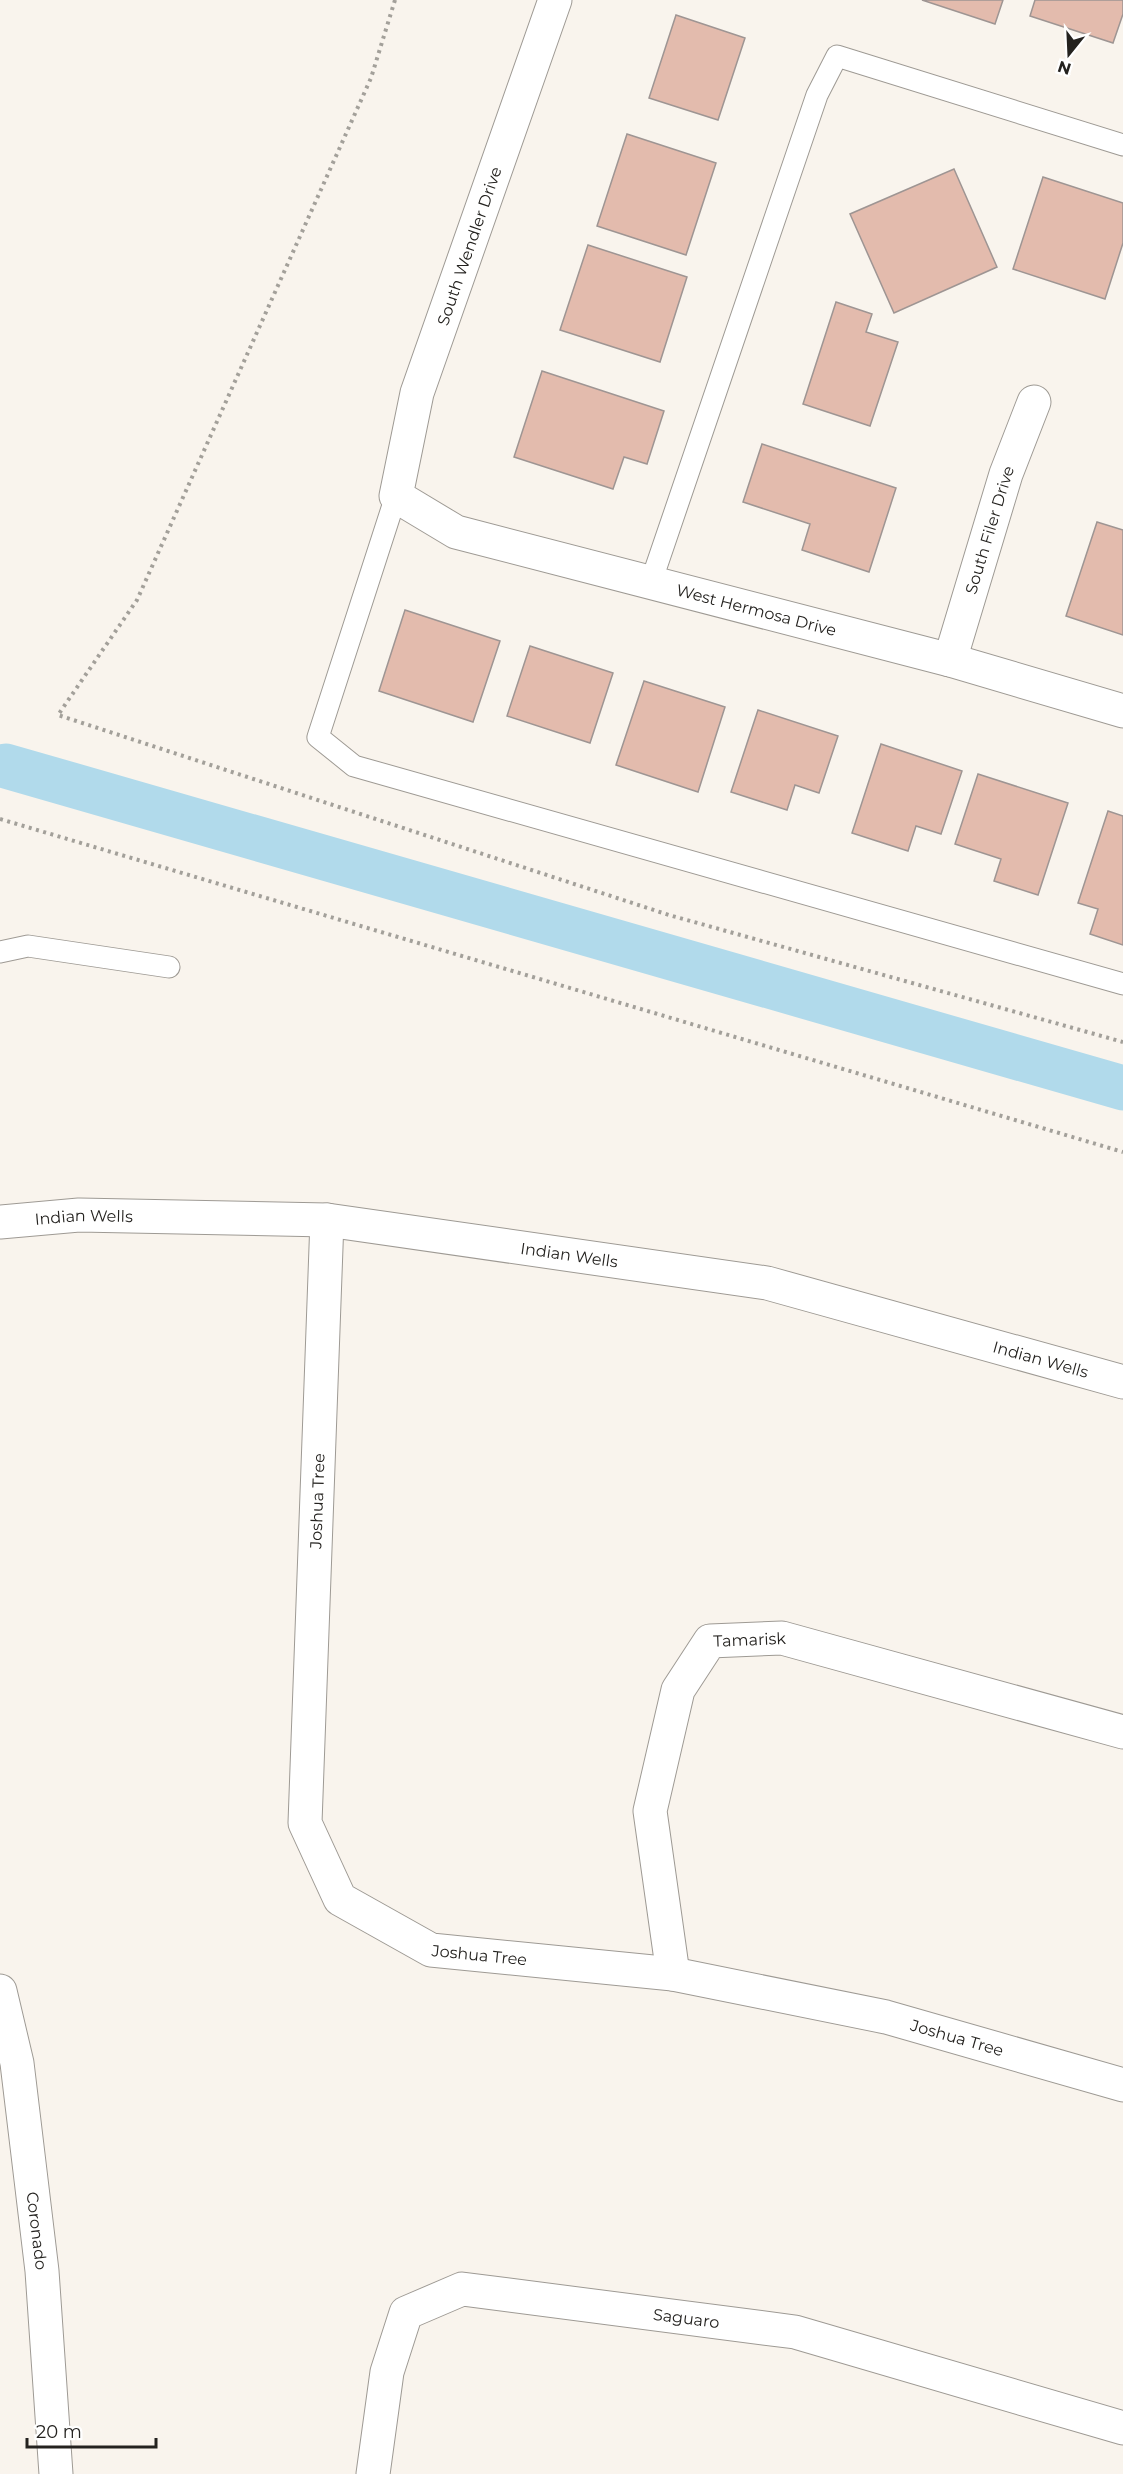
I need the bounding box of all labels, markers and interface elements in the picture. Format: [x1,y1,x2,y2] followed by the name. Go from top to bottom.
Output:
[1039,24,1099,84] north arrow
[1055,57,1074,79] text: N
[433,164,506,328] street label: South Wendler Drive
[961,463,1018,596] street label: South Filer Drive
[674,581,838,640] street label: West Hermosa Drive
[34,1206,133,1229] street label: Indian Wells
[519,1239,619,1272] street label: Indian Wells
[991,1337,1091,1382] street label: Indian Wells
[306,1453,329,1550] street label: Joshua Tree
[713,1629,787,1651] street label: Tamarisk
[430,1941,528,1969] street label: Joshua Tree
[908,2015,1006,2060] street label: Joshua Tree
[23,2191,51,2271] street label: Coronado
[652,2305,721,2332] street label: Saguaro
[27,2411,156,2449] scale bar
[36,2421,82,2443] text: 20 m

